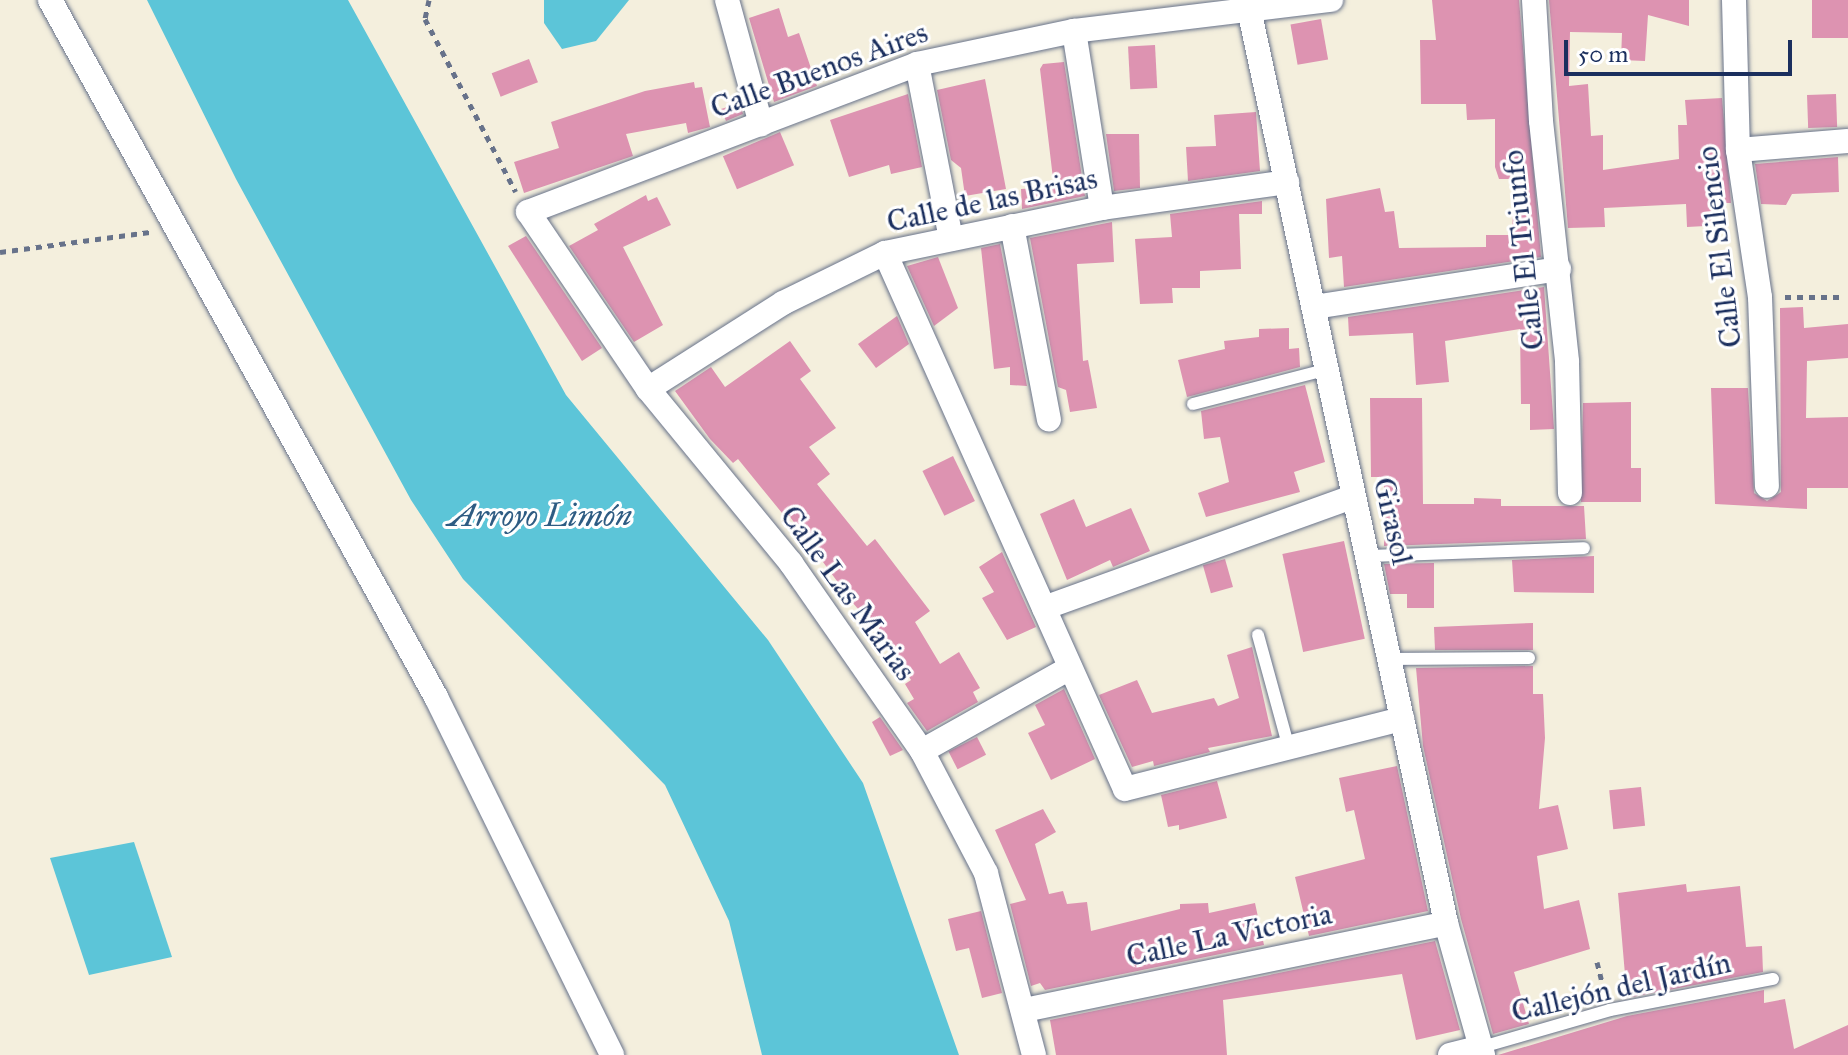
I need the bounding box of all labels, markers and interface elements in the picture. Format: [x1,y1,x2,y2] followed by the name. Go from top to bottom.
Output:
[706,14,932,126] street label: Calle Buenos Aires
[1568,24,1796,74] scale bar
[1578,39,1628,69] text: 50 m
[1689,144,1749,350] street label: Calle El Silencio
[1495,148,1551,352] street label: Calle El Triunfo
[884,160,1100,240] street label: Calle de las Brisas
[1366,474,1420,568] street label: Girasol
[448,497,632,535] water label: Arroyo Limón
[773,499,923,687] street label: Calle Las Marias
[1123,896,1335,974] street label: Calle La Victoria
[1508,944,1734,1030] street label: Callejón del Jardín

